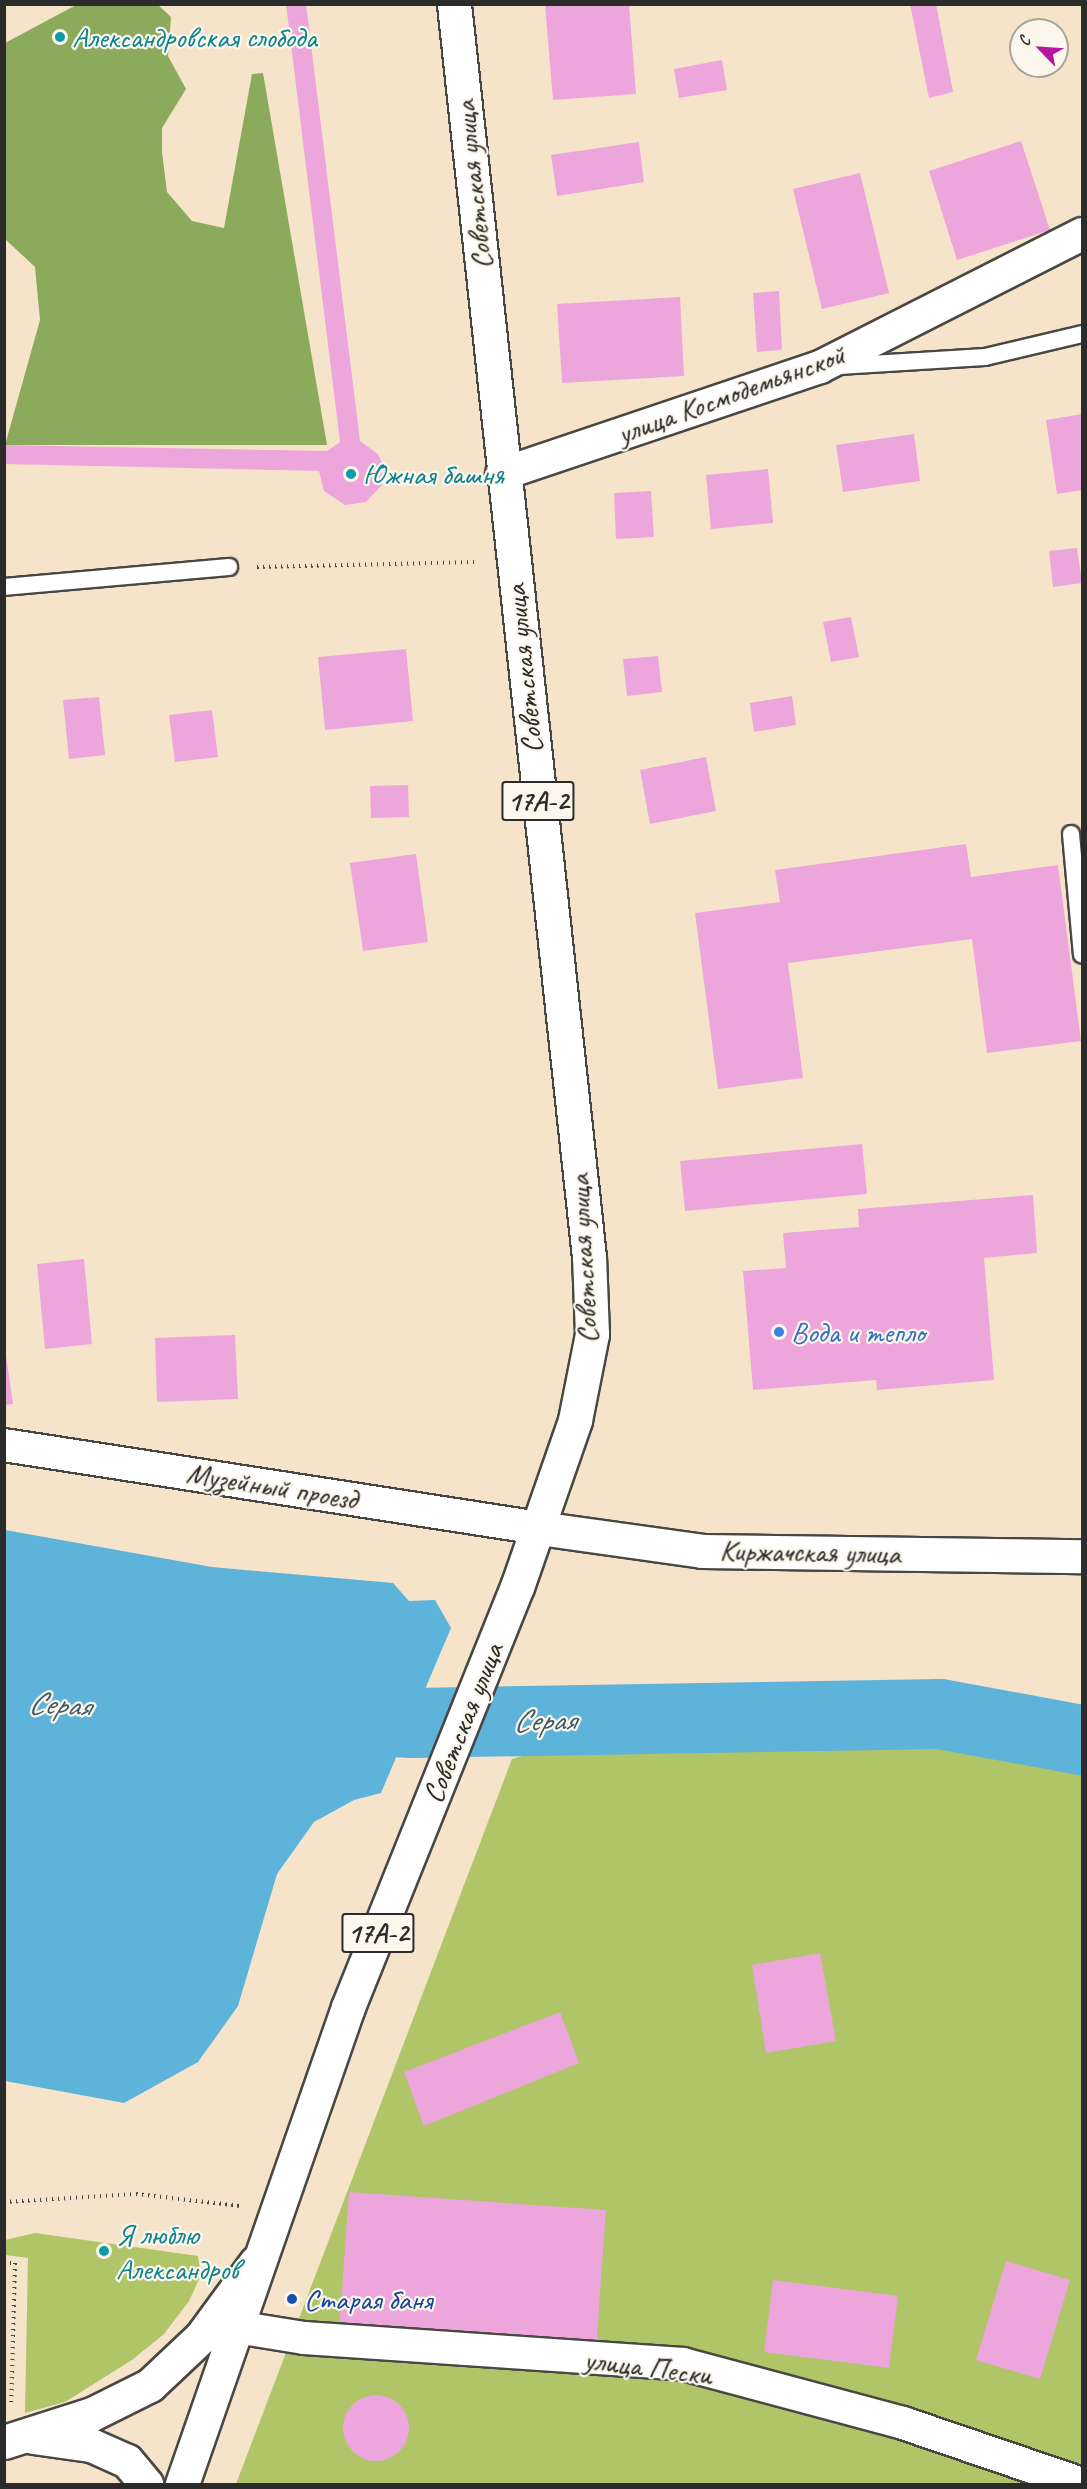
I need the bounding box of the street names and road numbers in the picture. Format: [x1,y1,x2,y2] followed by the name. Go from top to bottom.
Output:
[446,98,500,272] street label: Советская улица
[613,336,849,452] street label: улица Космодемьянской
[497,582,551,756] street label: Советская улица
[500,776,576,826] road number: 17А-2
[561,1172,605,1346] street label: Советская улица
[184,1455,360,1517] street label: Музейный проезд
[719,1532,901,1572] street label: Киржачская улица
[414,1637,512,1809] street label: Советская улица
[340,1908,416,1958] road number: 17А-2
[582,2341,714,2393] street label: улица Пески

